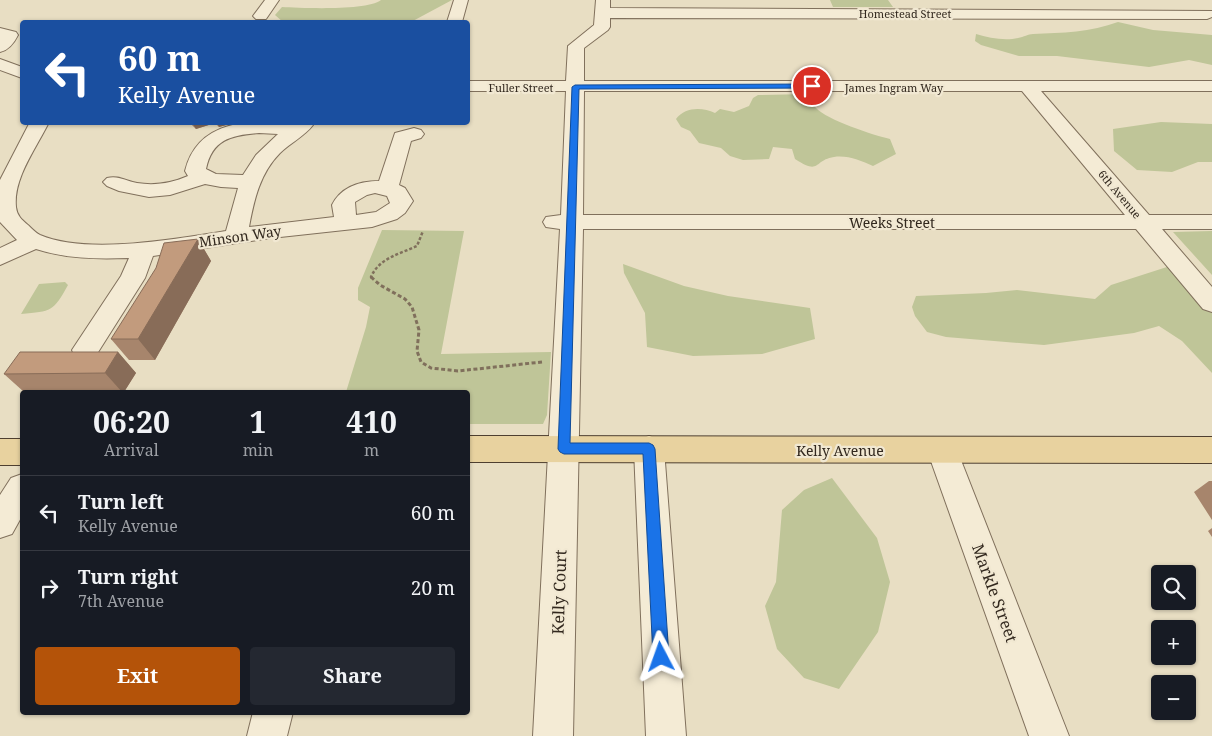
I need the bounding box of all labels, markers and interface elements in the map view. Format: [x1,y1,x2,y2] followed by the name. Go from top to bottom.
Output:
[859,6,951,21] street label: Homestead Street
[118,34,201,81] text: 60 m
[35,40,100,105] icon: left
[791,65,833,107] pin
[798,72,826,100] icon: arrive
[118,79,255,109] text: Kelly Avenue
[489,80,554,95] street label: Fuller Street
[844,80,944,95] street label: James Ingram Way
[1095,167,1145,222] street label: 6th Avenue
[849,213,935,232] street label: Weeks Street
[198,221,282,251] street label: Minson Way
[93,401,170,442] text: 06:20
[250,401,266,442] text: 1
[346,401,397,442] text: 410
[104,439,159,461] text: Arrival
[243,439,273,461] text: min
[364,439,379,461] text: m
[796,441,884,460] street label: Kelly Avenue
[78,489,164,515] text: Turn left
[35,499,63,527] icon: left
[411,500,455,526] text: 60 m
[78,515,178,537] text: Kelly Avenue
[967,541,1023,646] street label: Markle Street
[547,549,571,635] street label: Kelly Court
[78,564,178,590] text: Turn right
[1151,565,1196,720] map controls
[1151,565,1196,610] button: search
[35,574,63,602] icon: right
[411,575,455,601] text: 20 m
[78,590,164,612] text: 7th Avenue
[1151,620,1196,665] button: +
[634,630,686,682] position arrow
[35,647,240,705] button: Exit
[250,647,455,705] button: Share
[1151,675,1196,720] button: −

